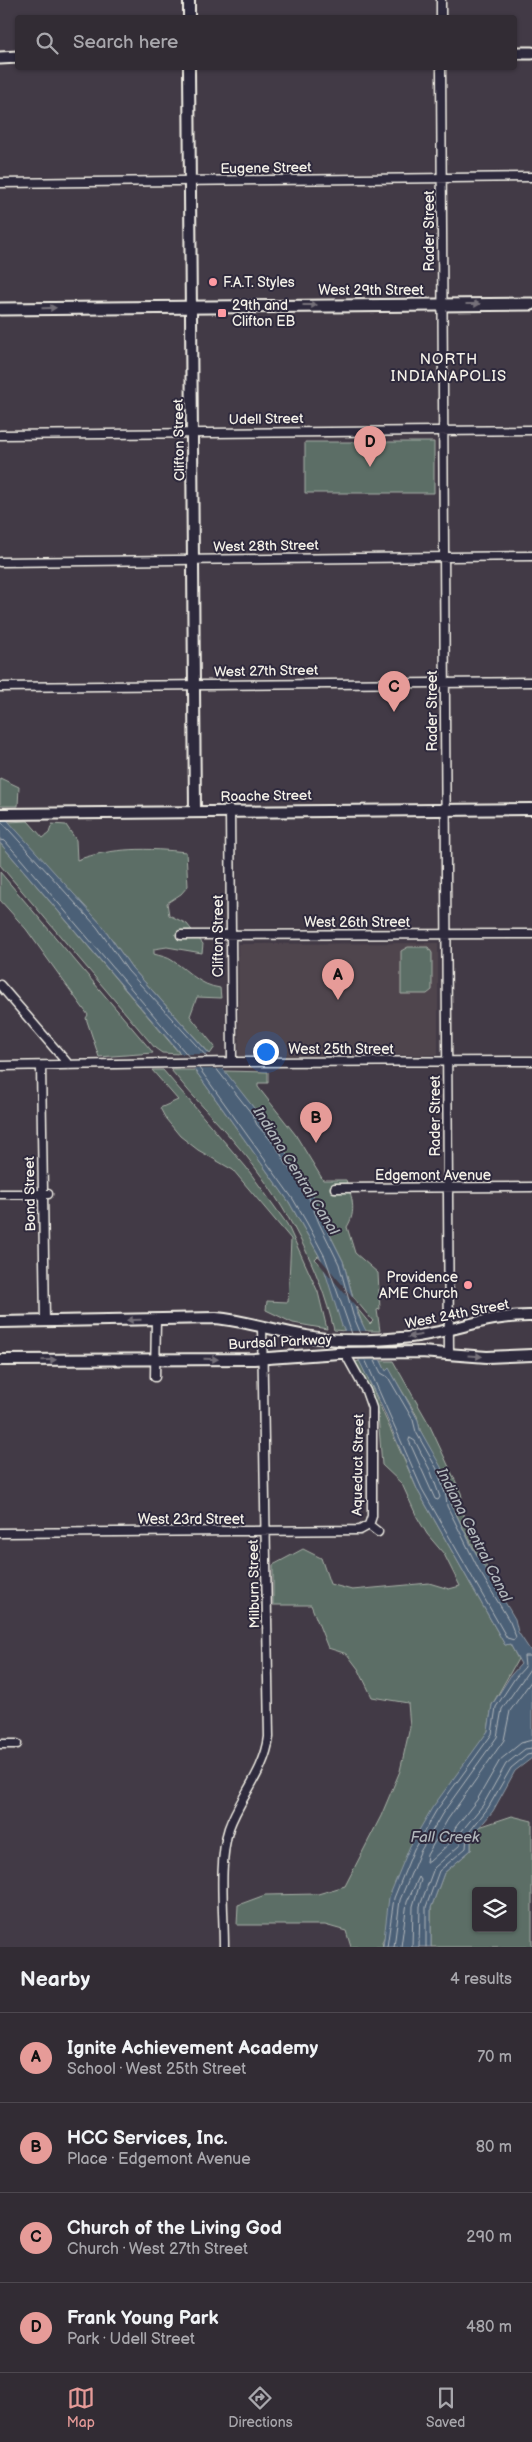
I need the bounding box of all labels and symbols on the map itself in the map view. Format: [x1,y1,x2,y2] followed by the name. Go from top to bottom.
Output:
[220,159,312,177] street label: Eugene Street
[421,190,438,272] street label: Rader Street
[223,274,295,291] place label: F.A.T. Styles
[207,276,219,288] marker: F.A.T. Styles
[318,282,425,299] street label: West 29th Street
[232,297,295,330] place label: 29th and Clifton EB
[465,300,481,308] one-way arrow
[303,301,319,309] one-way arrow
[41,304,57,312] one-way arrow
[216,307,228,319] marker: 29th and Clifton EB
[391,350,507,386] district label: NORTH INDIANAPOLIS
[170,398,188,481] street label: Clifton Street
[228,410,304,428] street label: Udell Street
[354,426,386,467] pin: D
[213,537,320,555] street label: West 28th Street
[214,662,319,680] street label: West 27th Street
[424,670,441,752] street label: Rader Street
[378,671,410,712] pin: C
[220,787,312,805] street label: Roache Street
[210,894,227,977] street label: Clifton Street
[304,914,411,931] street label: West 26th Street
[322,959,354,1000] pin: A
[253,1039,279,1065] your location
[288,1041,394,1058] street label: West 25th Street
[427,1075,444,1157] street label: Rader Street
[300,1102,332,1143] pin: B
[248,1103,343,1239] water label: Indiana Central Canal
[21,1155,39,1232] street label: Bond Street
[375,1167,491,1184] street label: Edgemont Avenue
[379,1269,458,1302] place label: Providence AME Church
[462,1279,474,1291] marker: Providence AME Church
[403,1295,511,1332] street label: West 24th Street
[125,1316,141,1324] one-way arrow
[228,1331,333,1353] street label: Burdsal Parkway
[407,1333,423,1341] one-way arrow
[467,1353,483,1361] one-way arrow
[203,1355,219,1363] one-way arrow
[41,1356,57,1364] one-way arrow
[349,1413,367,1516] street label: Aqueduct Street
[432,1464,516,1605] water label: Indiana Central Canal
[138,1511,245,1528] street label: West 23rd Street
[245,1539,263,1629] street label: Milburn Street
[411,1828,480,1847] water label: Fall Creek

